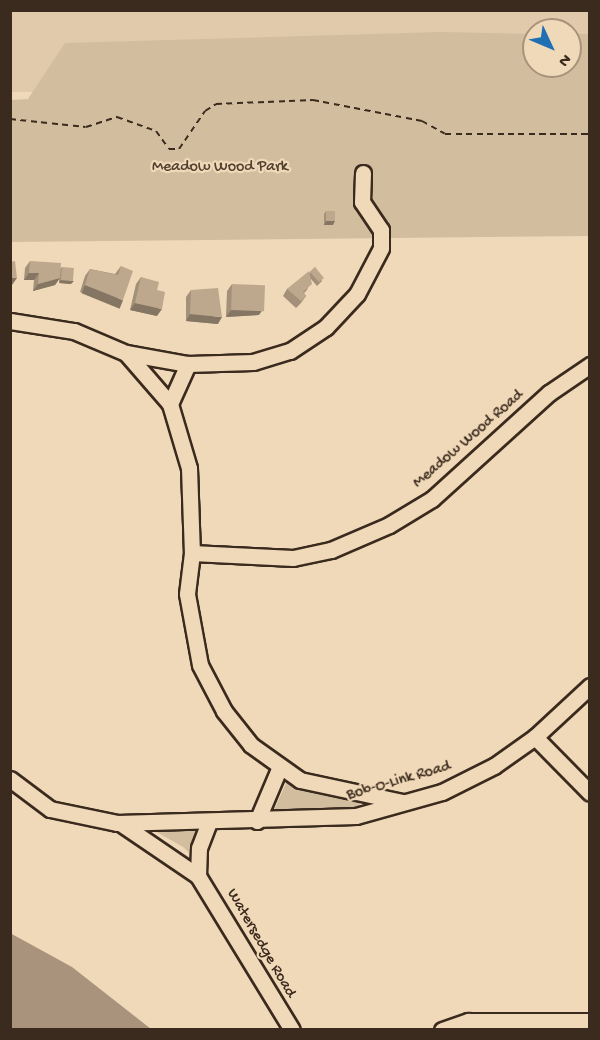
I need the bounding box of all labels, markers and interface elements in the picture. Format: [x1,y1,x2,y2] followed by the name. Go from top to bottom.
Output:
[522,18,582,78] north arrow
[553,49,574,70] text: N
[152,158,288,178] park label: Meadow Wood Park
[410,387,528,493] street label: Meadow Wood Road
[345,758,453,806] street label: Bob-O-Link Road
[221,886,299,1002] street label: Watersedge Road

